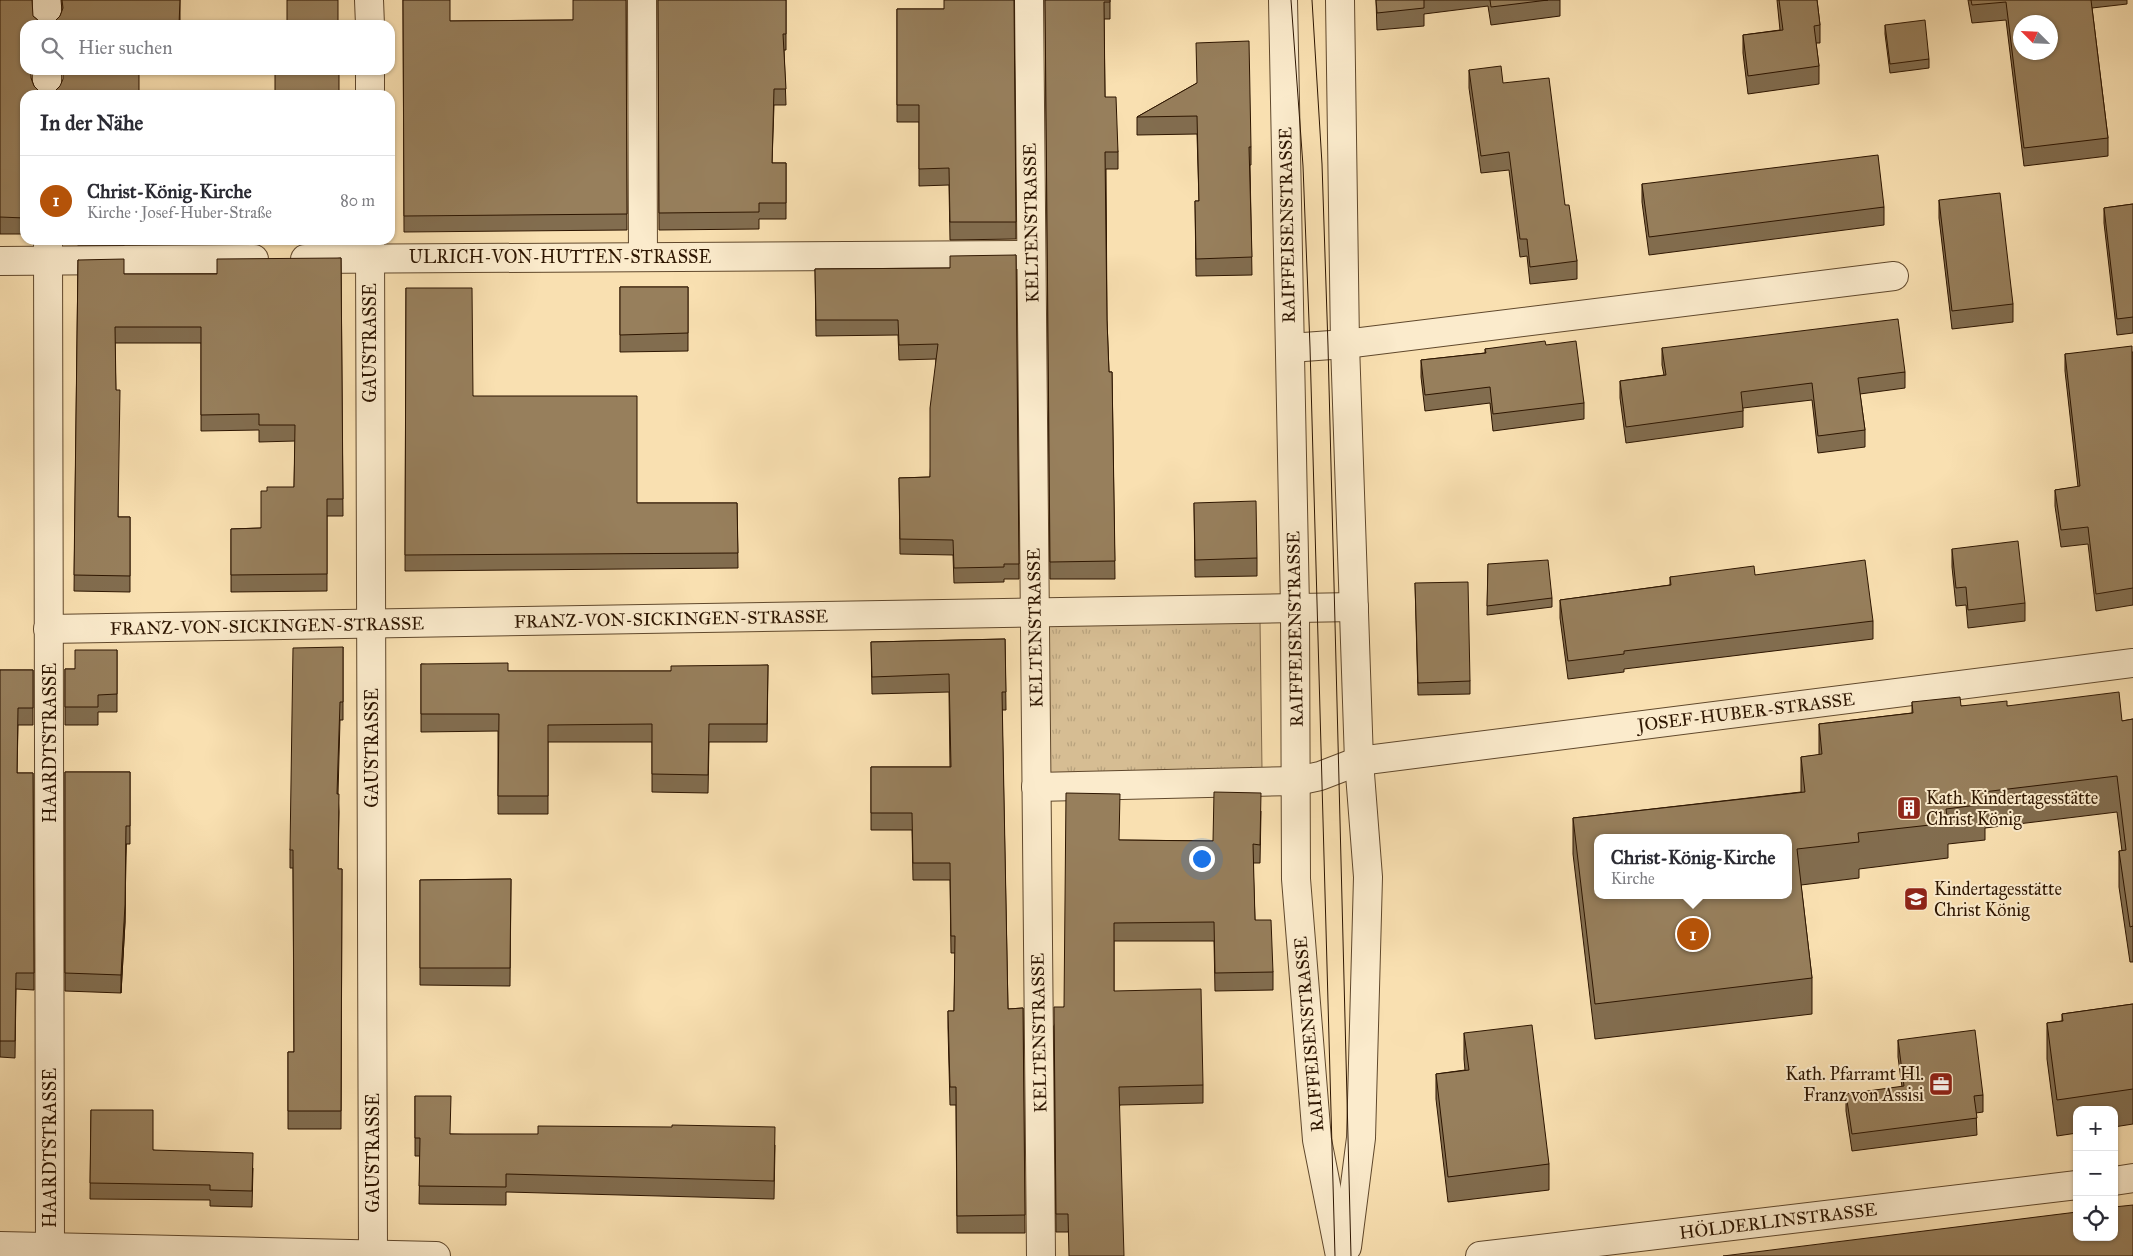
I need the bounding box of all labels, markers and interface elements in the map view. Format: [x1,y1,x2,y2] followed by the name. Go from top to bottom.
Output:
[2013,15,2058,60] north arrow
[20,20,395,75] search box
[38,34,66,62] icon: search
[78,36,172,59] text: Hier suchen
[40,110,143,136] text: In der Nähe
[1274,127,1300,323] street label: RAIFFEISENSTRASSE
[1019,143,1043,303] street label: KELTENSTRASSE
[87,180,252,203] text: Christ-König-Kirche
[53,191,59,210] text: 1
[340,191,375,210] text: 80 m
[87,203,272,222] text: Kirche · Josef-Huber-Straße
[409,246,711,268] street label: ULRICH-VON-HUTTEN-STRASSE
[359,283,381,403] street label: GAUSTRASSE
[1282,531,1308,727] street label: RAIFFEISENSTRASSE
[1023,548,1047,708] street label: KELTENSTRASSE
[514,605,828,633] street label: FRANZ-VON-SICKINGEN-STRASSE
[110,612,424,640] street label: FRANZ-VON-SICKINGEN-STRASSE
[39,663,61,823] street label: HAARDTSTRASSE
[361,688,383,808] street label: GAUSTRASSE
[1634,688,1856,737] street label: JOSEF-HUBER-STRASSE
[1926,787,2098,831] place label: Kath. Kindertagesstätte Christ König
[1896,795,1922,821] building icon: Kath. Kindertagesstätte Christ König
[1594,834,1792,899] popup
[1189,846,1215,872] your location
[1611,846,1775,869] text: Christ-König-Kirche
[1611,869,1655,888] text: Kirche
[1934,878,2062,922] place label: Kindertagesstätte Christ König
[1903,886,1929,912] school or university icon: Kindertagesstätte Christ König
[1677,915,1709,953] pin: 1
[1289,935,1329,1133] street label: RAIFFEISENSTRASSE
[1027,953,1051,1113] street label: KELTENSTRASSE
[1785,1063,1924,1106] place label: Kath. Pfarramt Hl. Franz von Assisi
[39,1068,61,1228] street label: HAARDTSTRASSE
[1928,1071,1954,1097] office icon: Kath. Pfarramt Hl. Franz von Assisi
[362,1093,384,1213] street label: GAUSTRASSE
[2073,1106,2118,1241] map controls
[2073,1106,2118,1151] button: +
[2073,1151,2118,1196] button: −
[2073,1196,2118,1241] button: locate
[1678,1197,1878,1244] street label: HÖLDERLINSTRASSE

